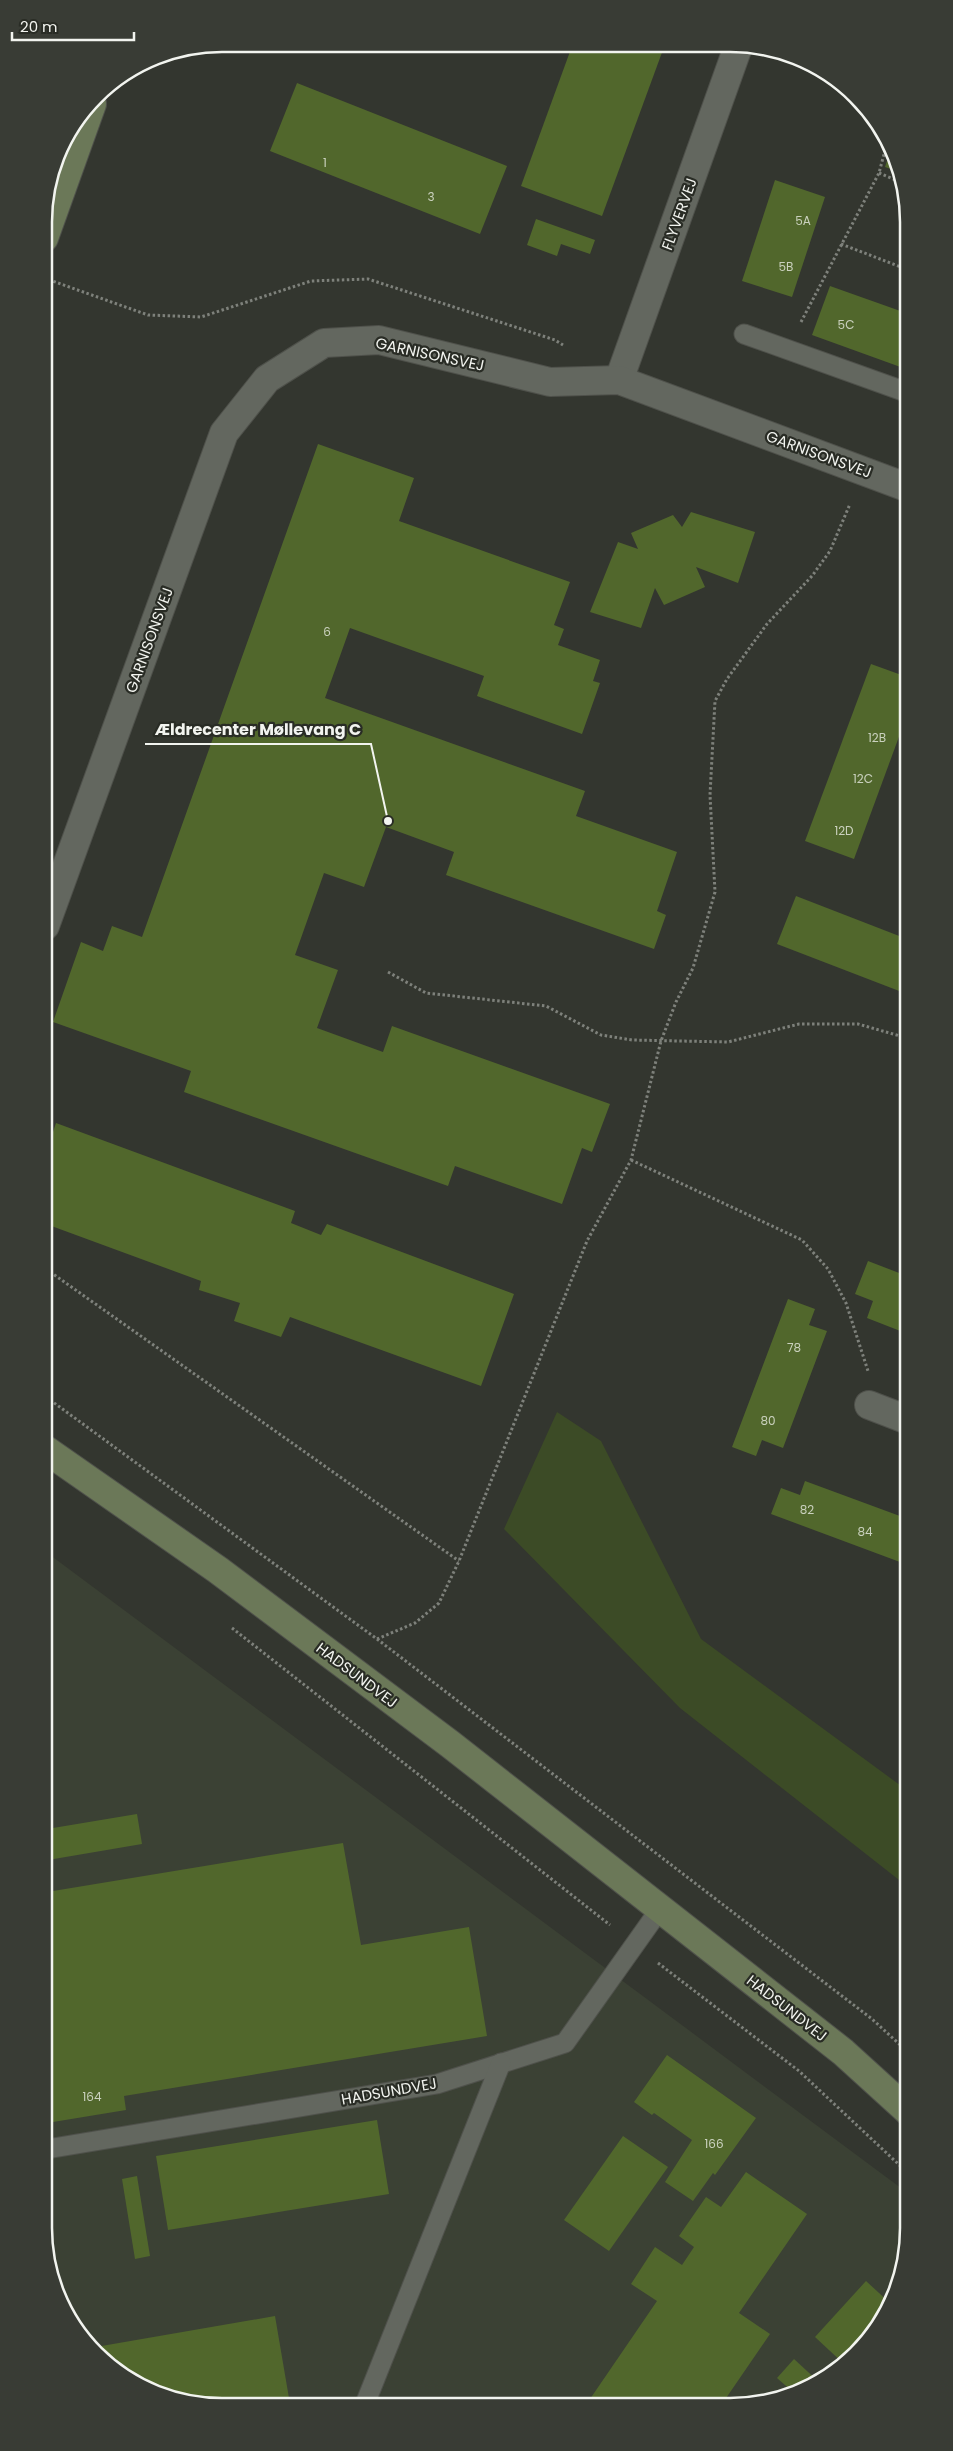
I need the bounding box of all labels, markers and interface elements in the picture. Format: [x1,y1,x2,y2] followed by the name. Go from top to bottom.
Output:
[12,10,135,42] scale bar
[20,16,58,37] text: 20 m
[323,154,327,171] house number: 1
[656,175,702,253] street label: FLYVERVEJ
[427,188,435,205] house number: 3
[795,212,811,229] house number: 5A
[779,258,793,275] house number: 5B
[838,316,854,333] house number: 5C
[374,332,486,376] street label: GARNISONSVEJ
[763,425,875,483] street label: GARNISONSVEJ
[120,584,178,696] street label: GARNISONSVEJ
[323,623,331,640] house number: 6
[145,713,371,744] callout: Ældrecenter Møllevang C
[155,718,361,741] text: Ældrecenter Møllevang C
[868,729,886,746] house number: 12B
[853,770,873,787] house number: 12C
[834,822,854,839] house number: 12D
[787,1339,801,1356] house number: 78
[760,1412,776,1429] house number: 80
[800,1501,814,1518] house number: 82
[857,1523,873,1540] house number: 84
[312,1637,402,1713] street label: HADSUNDVEJ
[742,1970,832,2046] street label: HADSUNDVEJ
[339,2072,439,2110] street label: HADSUNDVEJ
[82,2088,102,2105] house number: 164
[704,2135,724,2152] house number: 166

